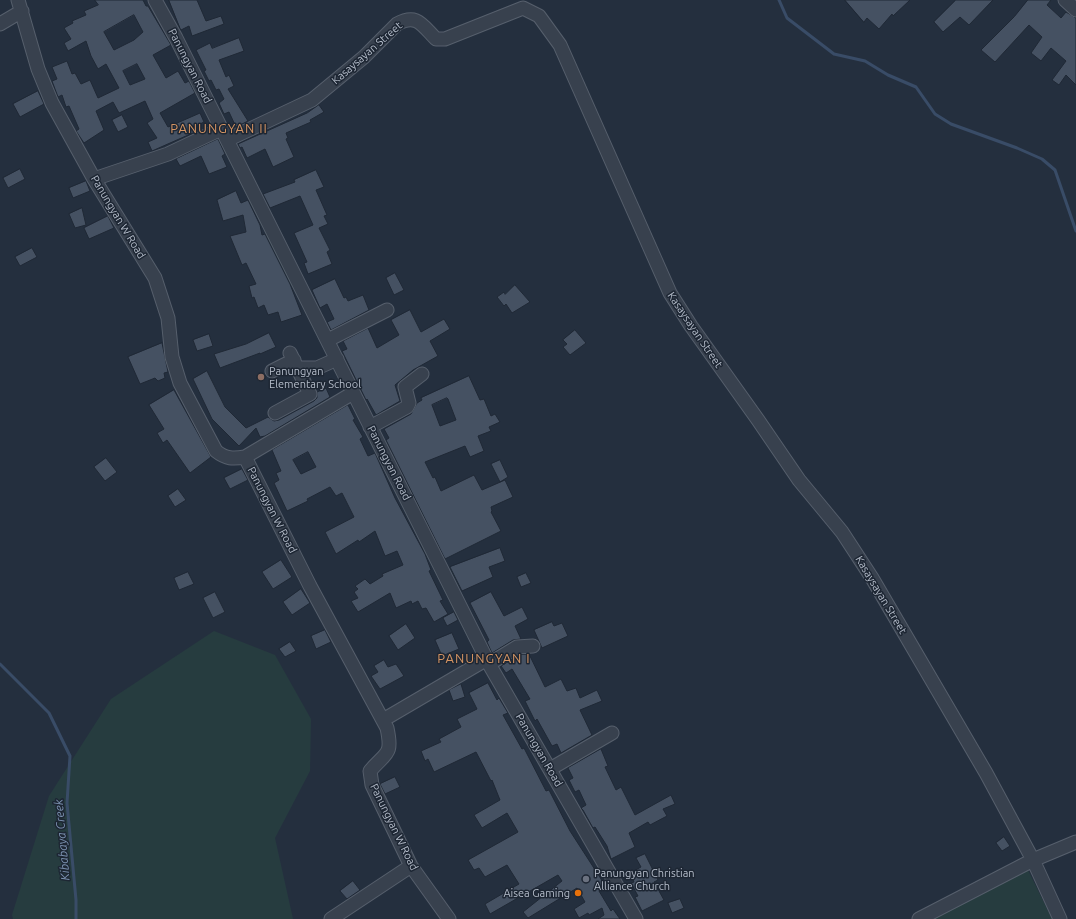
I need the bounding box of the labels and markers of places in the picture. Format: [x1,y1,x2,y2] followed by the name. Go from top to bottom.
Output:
[269,364,361,390] place label: Panungyan Elementary School
[256,372,266,382] marker: Panungyan Elementary School
[594,866,695,892] place label: Panungyan Christian Alliance Church
[581,874,591,884] marker: Panungyan Christian Alliance Church
[503,886,570,900] place label: Aisea Gaming
[573,888,583,898] marker: Aisea Gaming

